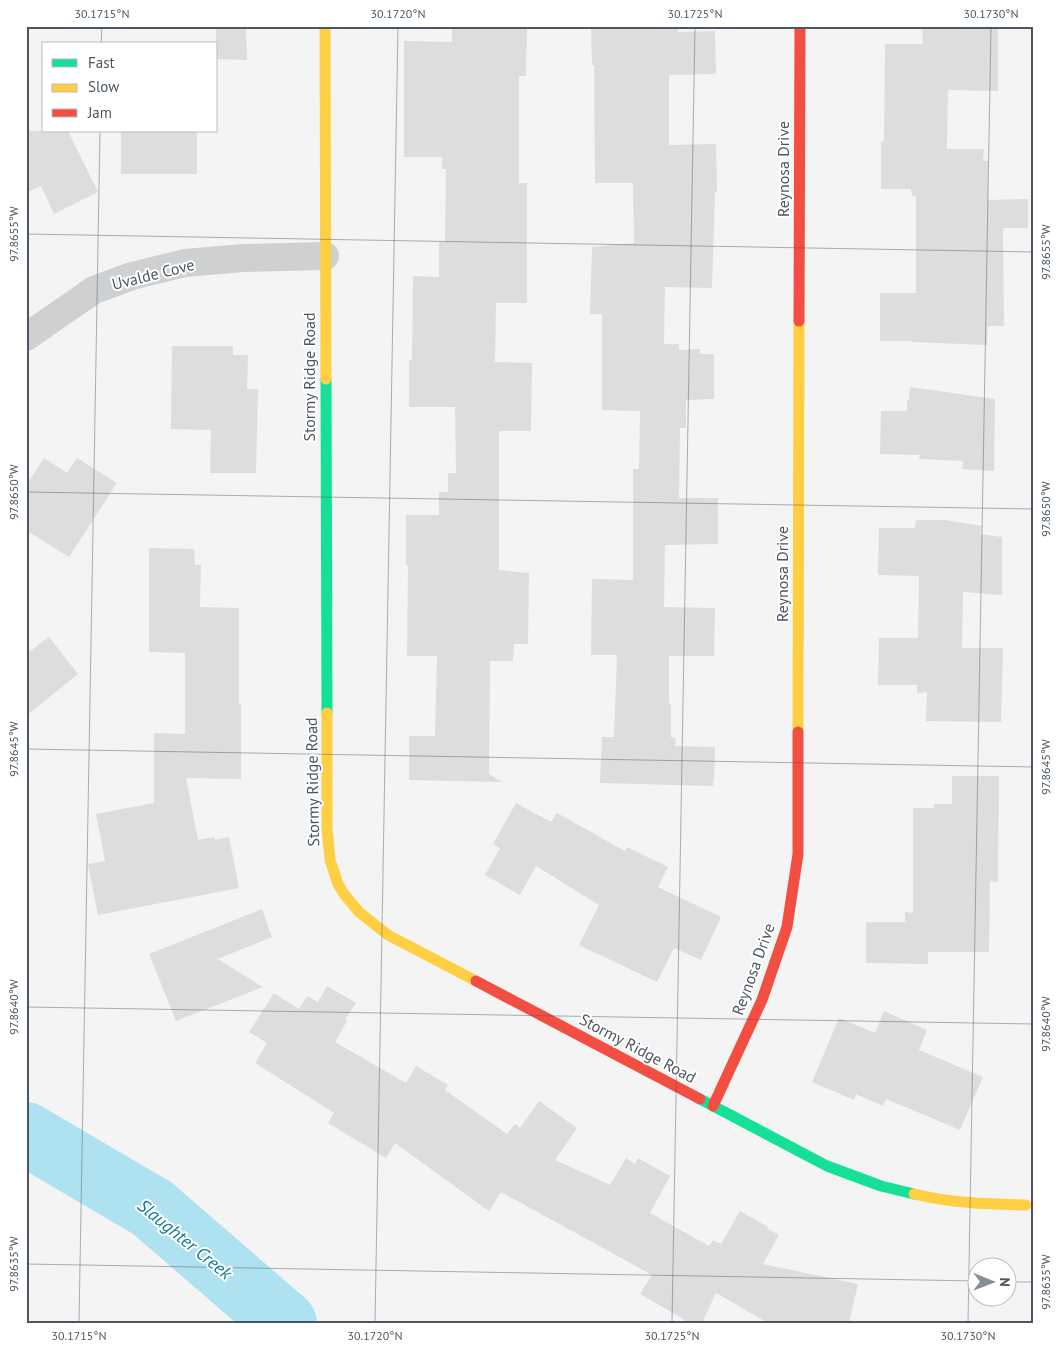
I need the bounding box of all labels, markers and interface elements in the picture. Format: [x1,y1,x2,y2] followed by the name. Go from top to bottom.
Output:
[75,6,129,21] text: 30.1715°N
[371,6,425,21] text: 30.1720°N
[668,6,722,21] text: 30.1725°N
[964,6,1018,21] text: 30.1730°N
[42,42,218,132] legend
[88,53,115,72] text: Fast
[88,77,119,96] text: Slow
[87,103,112,122] text: Jam
[773,121,793,217] street label: Reynosa Drive
[6,206,21,262] text: 97.8655°W
[1038,224,1053,280] text: 97.8655°W
[110,254,196,294] street label: Uvalde Cove
[299,312,319,442] street label: Stormy Ridge Road
[6,464,21,520] text: 97.8650°W
[1038,481,1053,537] text: 97.8650°W
[772,526,792,622] street label: Reynosa Drive
[301,717,323,847] street label: Stormy Ridge Road
[6,721,21,777] text: 97.8645°W
[1038,739,1053,795] text: 97.8645°W
[727,920,779,1018] street label: Reynosa Drive
[6,979,21,1035] text: 97.8640°W
[1038,996,1053,1052] text: 97.8640°W
[576,1009,700,1087] street label: Stormy Ridge Road
[133,1194,238,1285] water label: Slaughter Creek
[6,1236,21,1292] text: 97.8635°W
[1038,1254,1053,1310] text: 97.8635°W
[968,1256,1018,1306] north arrow
[996,1277,1014,1287] text: N
[52,1328,106,1343] text: 30.1715°N
[348,1328,402,1343] text: 30.1720°N
[645,1328,699,1343] text: 30.1725°N
[941,1328,995,1343] text: 30.1730°N

